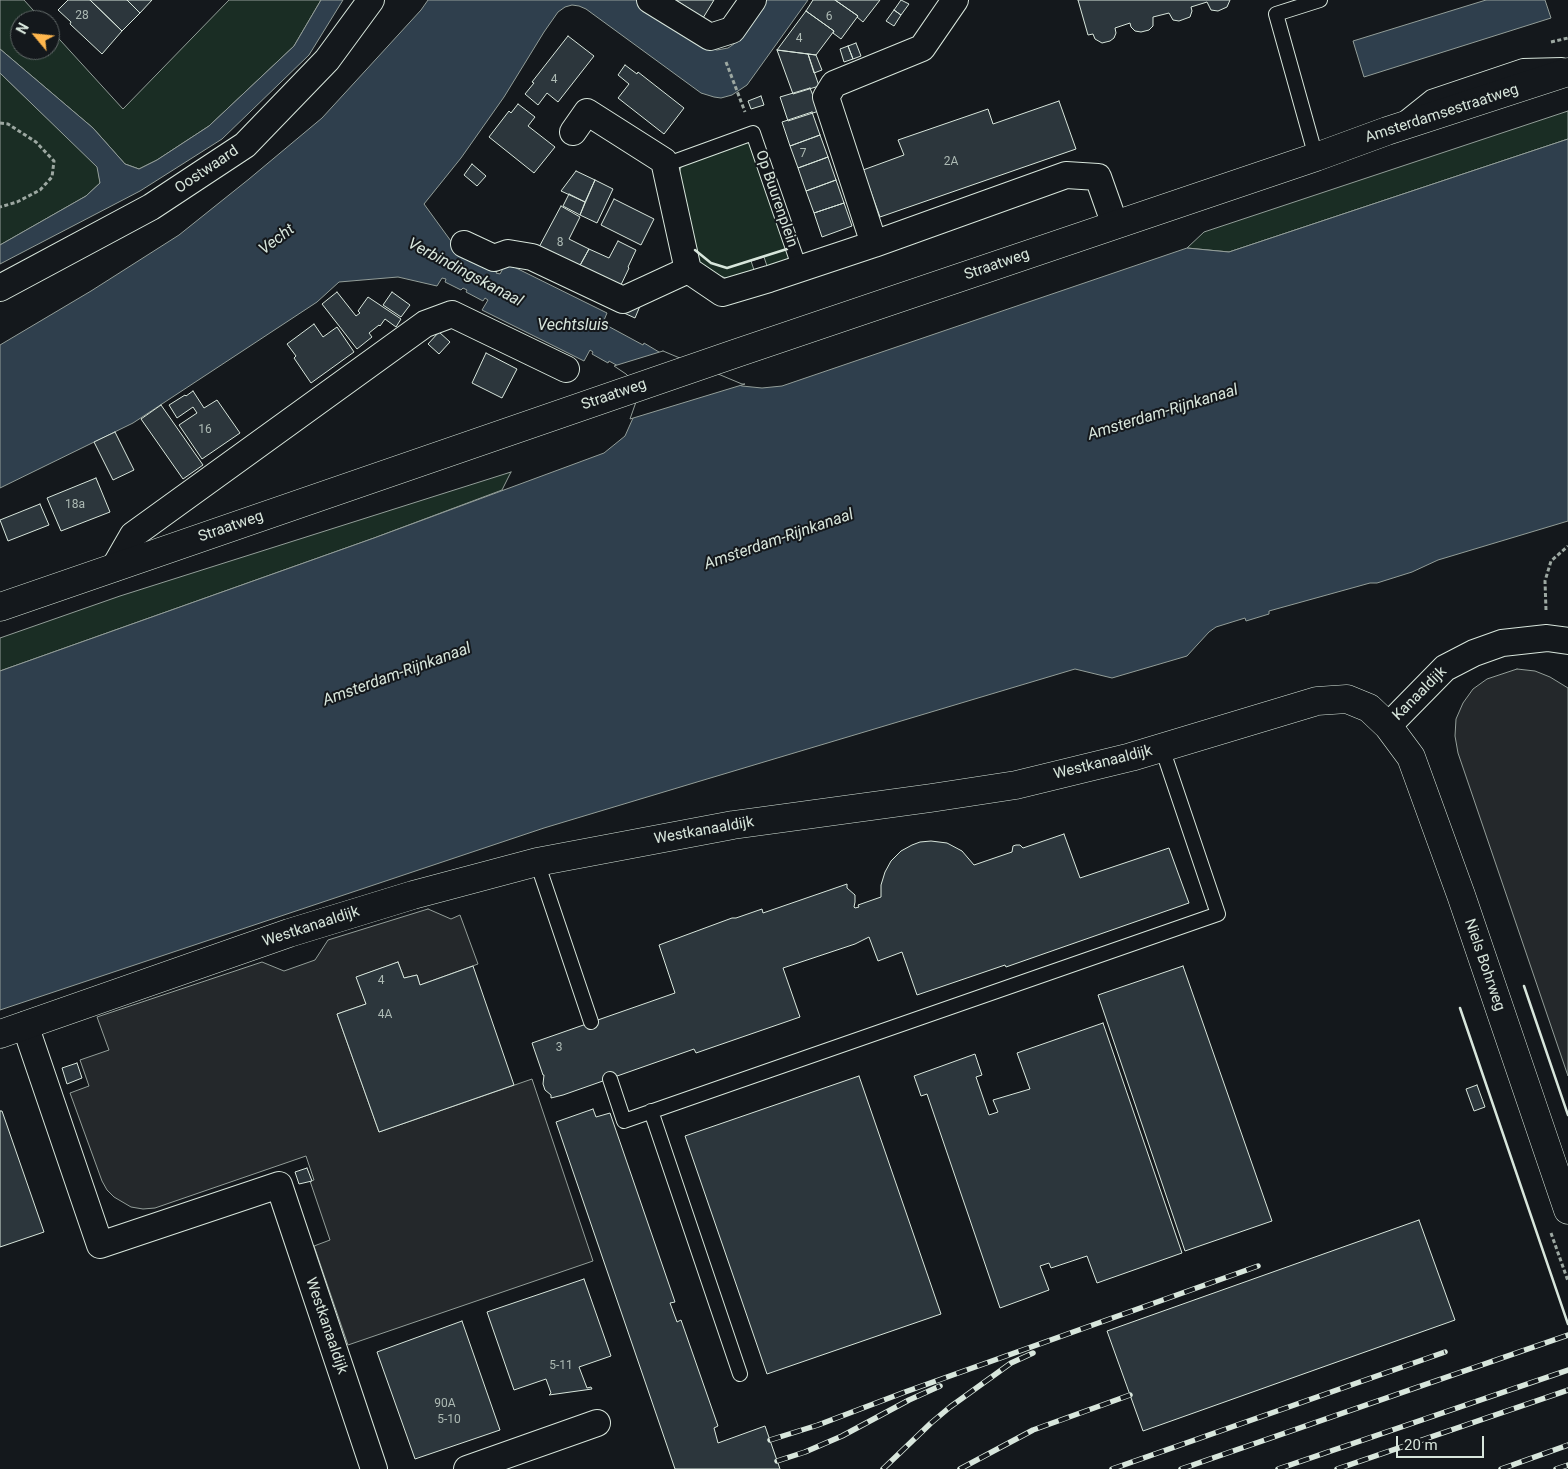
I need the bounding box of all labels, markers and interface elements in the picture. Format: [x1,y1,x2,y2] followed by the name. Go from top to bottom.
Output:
[75,9,89,23] house number: 28
[10,10,60,60] north arrow
[826,10,832,24] house number: 6
[13,20,32,37] text: N
[796,32,802,46] house number: 4
[551,73,557,87] house number: 4
[1363,81,1521,147] street label: Amsterdamsestraatweg
[172,142,242,198] street label: Oostwaard
[800,147,806,161] house number: 7
[751,148,801,250] street label: Op Buurenplein
[944,155,958,169] house number: 2A
[255,220,299,260] water label: Vecht
[404,235,526,311] water label: Verbindingskanaal
[557,236,563,250] house number: 8
[962,246,1032,284] street label: Straatweg
[537,316,609,336] water label: Vechtsluis
[579,376,649,414] street label: Straatweg
[1085,381,1241,445] water label: Amsterdam-Rijnkanaal
[198,423,212,437] house number: 16
[65,498,85,512] house number: 18a
[702,505,856,575] water label: Amsterdam-Rijnkanaal
[196,508,266,546] street label: Straatweg
[320,639,474,711] water label: Amsterdam-Rijnkanaal
[1389,663,1451,725] street label: Kanaaldijk
[1052,742,1154,784] street label: Westkanaaldijk
[653,813,755,849] street label: Westkanaaldijk
[260,903,362,951] street label: Westkanaaldijk
[1460,916,1508,1014] street label: Niels Bohrweg
[378,974,384,988] house number: 4
[378,1008,392,1022] house number: 4A
[556,1041,562,1055] house number: 3
[301,1275,351,1377] street label: Westkanaaldijk
[549,1359,573,1373] house number: 5-11
[434,1397,456,1411] house number: 90A
[437,1413,461,1427] house number: 5-10
[1398,1426,1486,1458] scale bar
[1404,1436,1438,1454] text: 20 m

